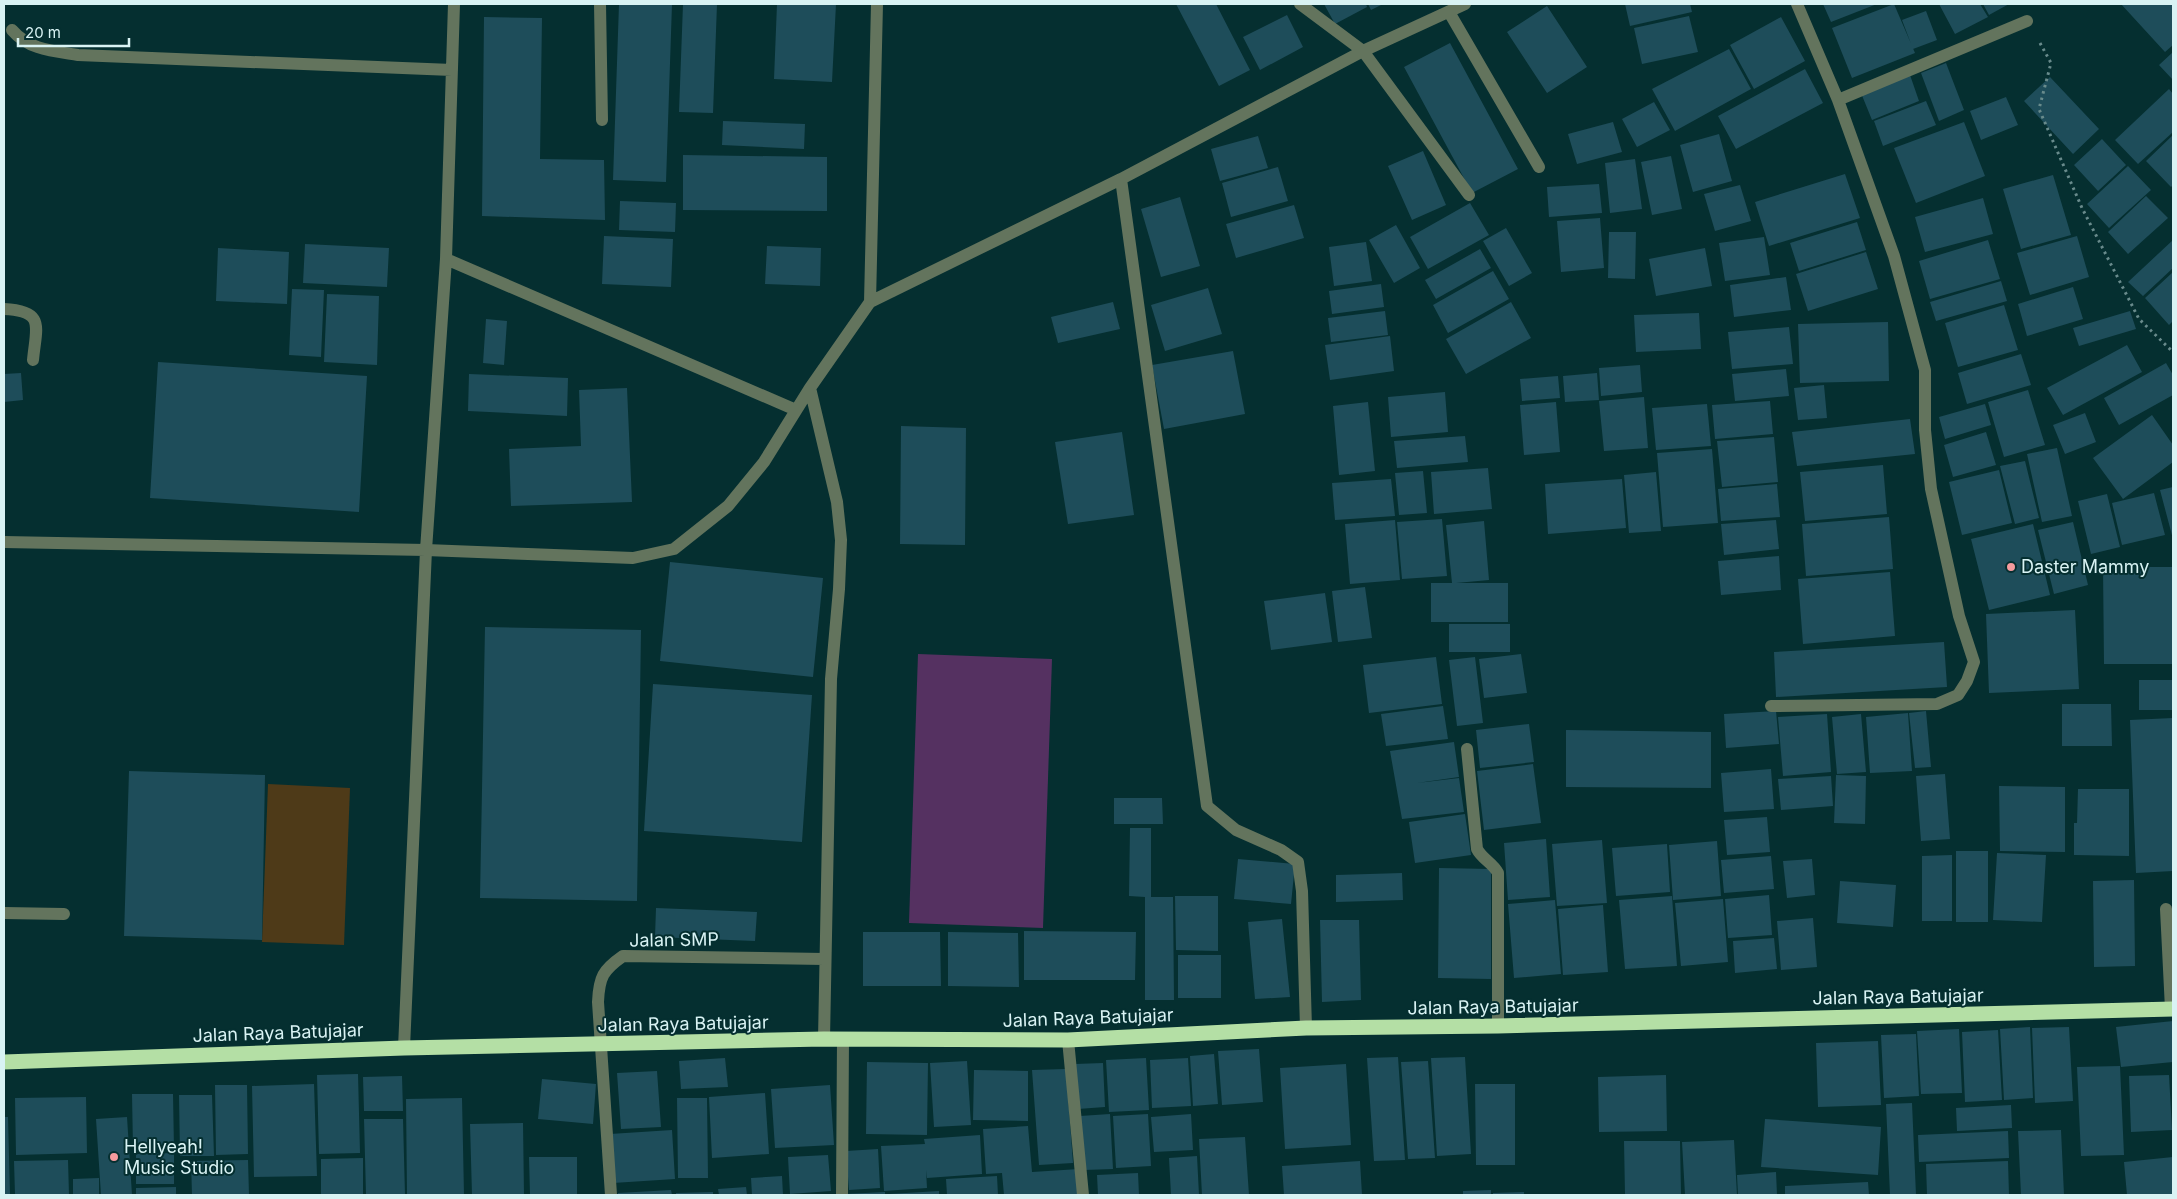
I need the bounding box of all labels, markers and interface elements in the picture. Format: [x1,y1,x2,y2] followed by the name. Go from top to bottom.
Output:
[18,15,129,47] scale bar
[25,23,61,42] text: 20 m
[2021,556,2149,577] place label: Daster Mammy
[2005,561,2017,573] marker: Daster Mammy
[629,928,719,951] street label: Jalan SMP
[1812,985,1984,1008] street label: Jalan Raya Batujajar
[1407,995,1579,1018] street label: Jalan Raya Batujajar
[1002,1004,1174,1031] street label: Jalan Raya Batujajar
[597,1012,769,1035] street label: Jalan Raya Batujajar
[192,1019,364,1046] street label: Jalan Raya Batujajar
[124,1136,234,1178] place label: Hellyeah! Music Studio
[108,1151,120,1163] marker: Hellyeah! Music Studio

